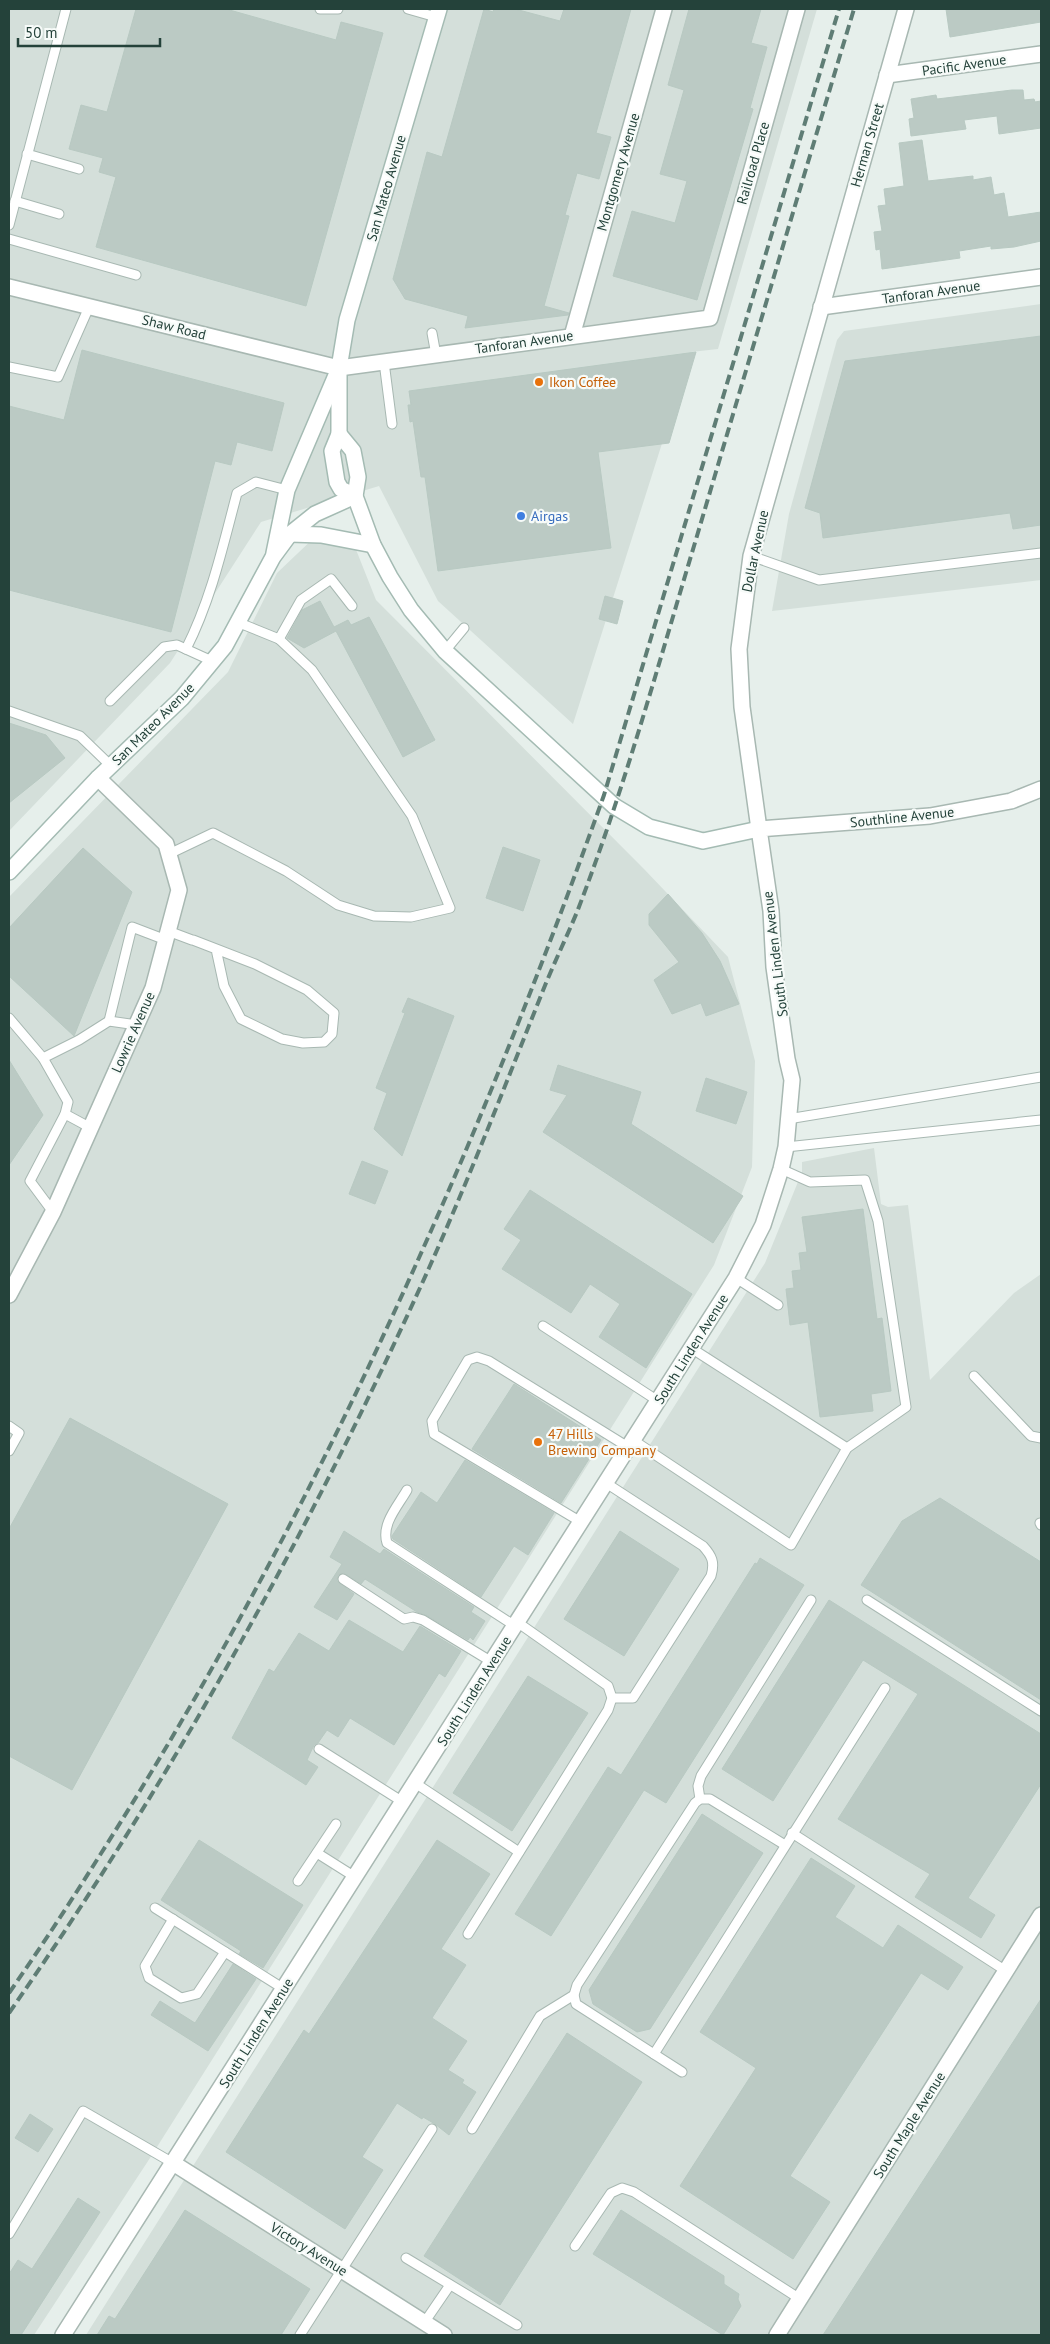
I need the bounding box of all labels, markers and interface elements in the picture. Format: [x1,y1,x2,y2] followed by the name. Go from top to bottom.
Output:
[18,15,160,47] scale bar
[25,23,58,42] text: 50 m
[921,50,1007,80] street label: Pacific Avenue
[846,101,888,189] street label: Herman Street
[593,111,643,233] street label: Montgomery Avenue
[733,119,773,207] street label: Railroad Place
[362,133,410,243] street label: San Mateo Avenue
[881,276,981,308] street label: Tanforan Avenue
[140,310,208,344] street label: Shaw Road
[474,326,574,358] street label: Tanforan Avenue
[549,373,616,391] place label: Ikon Coffee
[533,376,545,388] marker: Ikon Coffee
[531,507,568,525] place label: Airgas
[738,508,772,594] street label: Dollar Avenue
[515,510,527,522] marker: Airgas
[108,679,198,769] street label: San Mateo Avenue
[849,803,955,831] street label: Southline Avenue
[758,890,792,1018] street label: South Linden Avenue
[107,989,159,1075] street label: Lowrie Avenue
[650,1291,732,1407] street label: South Linden Avenue
[548,1425,656,1459] place label: 47 Hills Brewing Company
[532,1436,544,1448] marker: 47 Hills Brewing Company
[433,1633,515,1749] street label: South Linden Avenue
[215,1975,297,2091] street label: South Linden Avenue
[869,2068,949,2182] street label: South Maple Avenue
[266,2218,351,2280] street label: Victory Avenue

